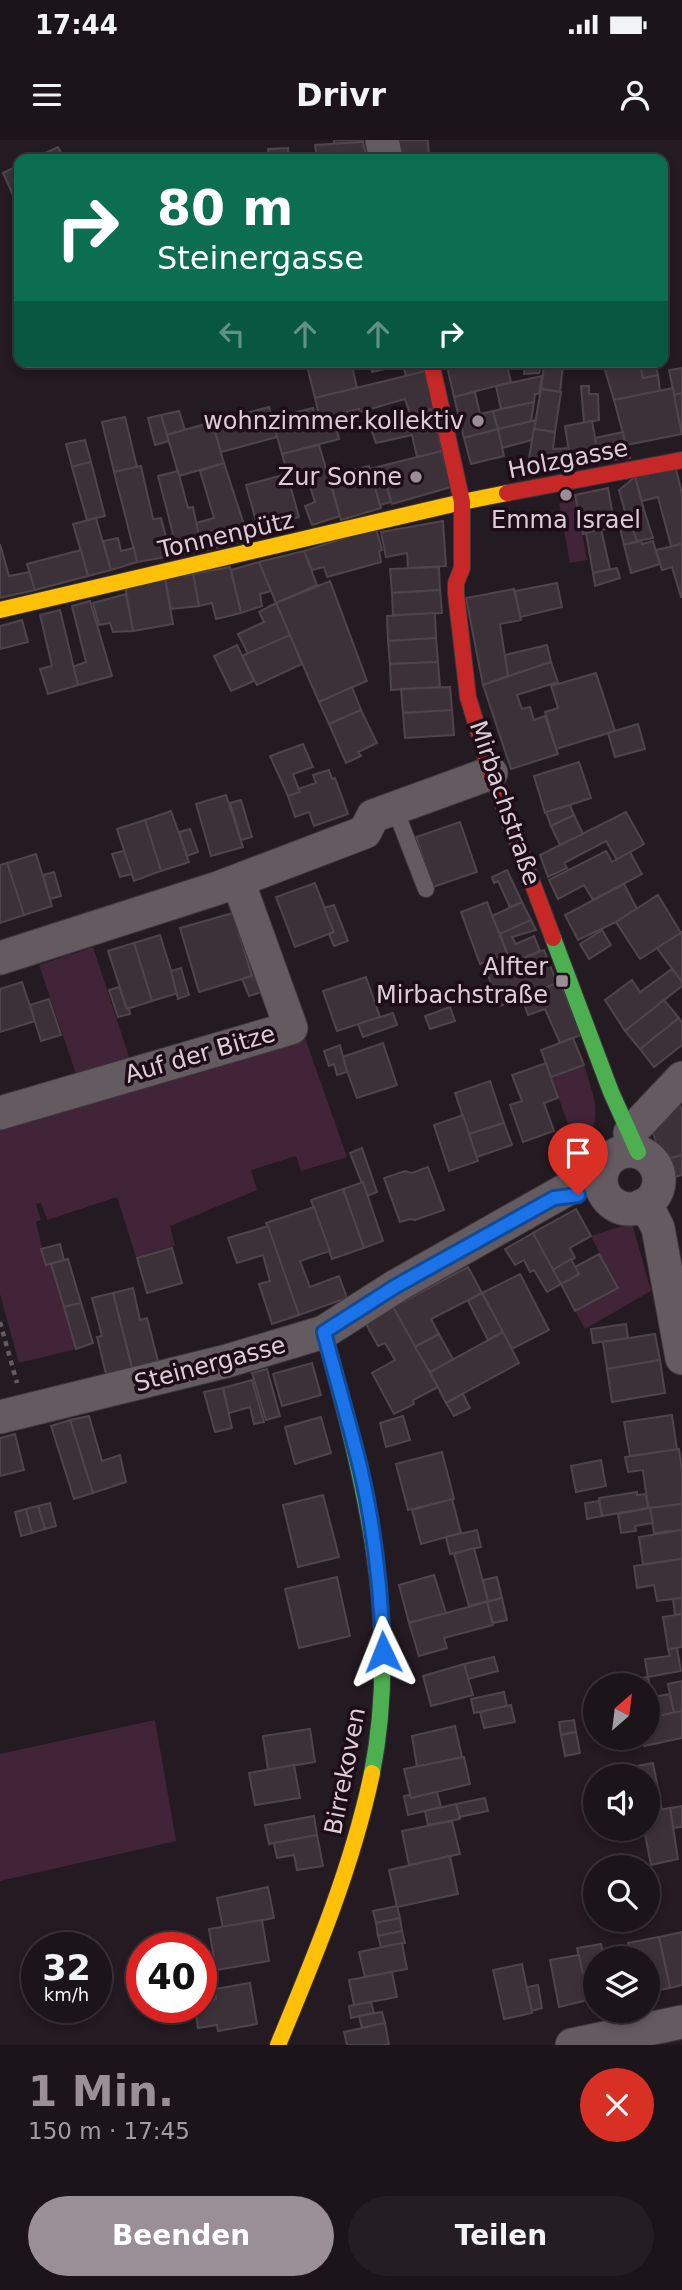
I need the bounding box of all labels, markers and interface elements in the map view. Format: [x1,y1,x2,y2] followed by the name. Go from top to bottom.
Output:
[35,10,118,40] text: 17:44
[28,76,66,114] icon: menu
[296,76,386,114] text: Drivr
[616,76,654,114] icon: person
[157,180,293,237] text: 80 m
[42,182,133,273] icon: right
[157,239,364,277] text: Steinergasse
[213,315,251,353] icon: left
[286,315,324,353] icon: ahead
[359,315,397,353] icon: ahead
[432,315,470,353] icon: right
[203,407,464,435] place label: wohnzimmer.kollektiv
[470,413,486,429] marker: wohnzimmer.kollektiv
[506,434,630,484] street label: Holzgasse
[278,463,402,491] place label: Zur Sonne
[408,469,424,485] marker: Zur Sonne
[558,487,574,503] marker: Emma Israel
[155,506,296,564] street label: Tonnenpütz
[491,506,641,534] place label: Emma Israel
[464,717,546,889] street label: Mirbachstraße
[376,953,548,1009] place label: Alfter Mirbachstraße
[554,973,570,989] marker: Alfter Mirbachstraße
[122,1019,278,1089] street label: Auf der Bitze
[548,1123,608,1195] pin
[559,1134,597,1172] icon: arrive
[131,1330,289,1398] street label: Steinergasse
[346,1615,420,1689] position arrow
[583,1673,660,1750] north arrow
[583,1673,660,2023] map controls
[319,1705,371,1837] street label: Birrekoven
[583,1764,660,1841] button: sound
[583,1855,660,1932] button: search
[126,1932,217,2023] speed limit sign: 40
[583,1946,660,2023] button: layers
[42,1948,91,1988] text: 32
[44,1984,89,2005] text: km/h
[28,2067,174,2116] text: 1 Min.
[580,2068,654,2142] button: close
[28,2118,190,2144] text: 150 m · 17:45
[28,2196,334,2276] button: Beenden
[348,2196,654,2276] button: Teilen

